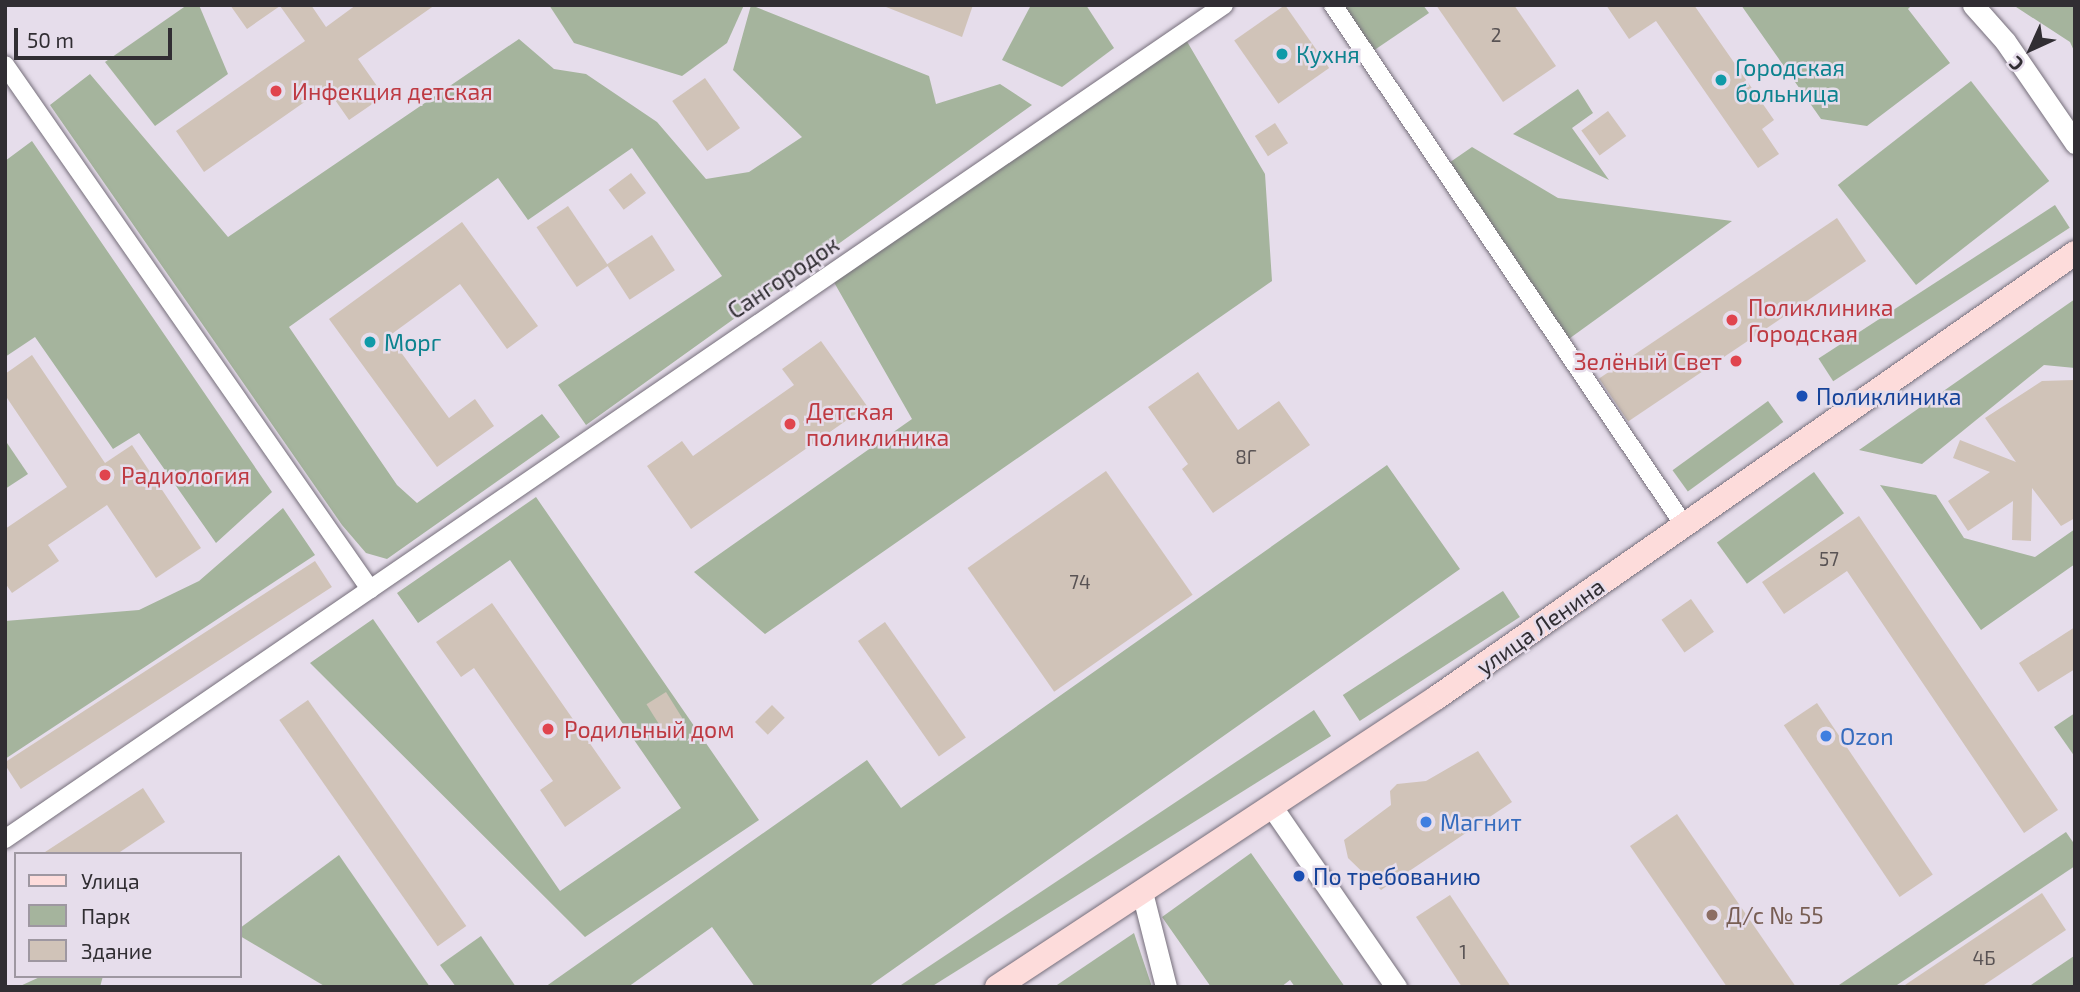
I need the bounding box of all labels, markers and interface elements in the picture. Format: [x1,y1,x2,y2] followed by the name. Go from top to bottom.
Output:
[18,14,175,58] scale bar
[1996,14,2066,84] north arrow
[1491,24,1501,46] house number: 2
[27,27,74,52] text: 50 m
[1296,40,1360,68] place label: Кухня
[1274,46,1290,62] marker: Кухня
[2004,52,2028,76] text: С
[1735,53,1845,107] place label: Городская больница
[1713,72,1729,88] marker: Городская больница
[292,77,493,105] place label: Инфекция детская
[266,81,286,101] marker: Инфекция детская
[722,230,844,324] street label: Сангородок
[1748,293,1893,347] place label: Поликлиника Городская
[1722,310,1742,330] marker: Поликлиника Городская
[384,328,441,356] place label: Морг
[362,334,378,350] marker: Морг
[1574,347,1722,375] place label: Зелёный Свет
[1728,353,1744,369] marker: Зелёный Свет
[1816,382,1961,410] place label: Поликлиника
[1794,388,1810,404] marker: Поликлиника
[806,397,949,451] place label: Детская поликлиника
[780,414,800,434] marker: Детская поликлиника
[1235,446,1257,468] house number: 8Г
[121,461,250,489] place label: Радиология
[95,465,115,485] marker: Радиология
[1819,548,1839,570] house number: 57
[1069,571,1091,593] house number: 74
[1471,572,1609,680] street label: улица Ленина
[564,715,734,743] place label: Родильный дом
[538,719,558,739] marker: Родильный дом
[1840,722,1893,750] place label: Ozon
[1818,728,1834,744] marker: Ozon
[1440,808,1522,836] place label: Магнит
[1418,814,1434,830] marker: Магнит
[14,852,242,978] legend
[1313,862,1481,890] place label: По требованию
[81,868,140,893] text: Улица
[1291,868,1307,884] marker: По требованию
[1726,901,1824,929] place label: Д/с № 55
[81,903,130,928] text: Парк
[1704,907,1720,923] marker: Д/с № 55
[81,938,152,963] text: Здание
[1459,941,1467,963] house number: 1
[1972,947,1996,969] house number: 4Б

